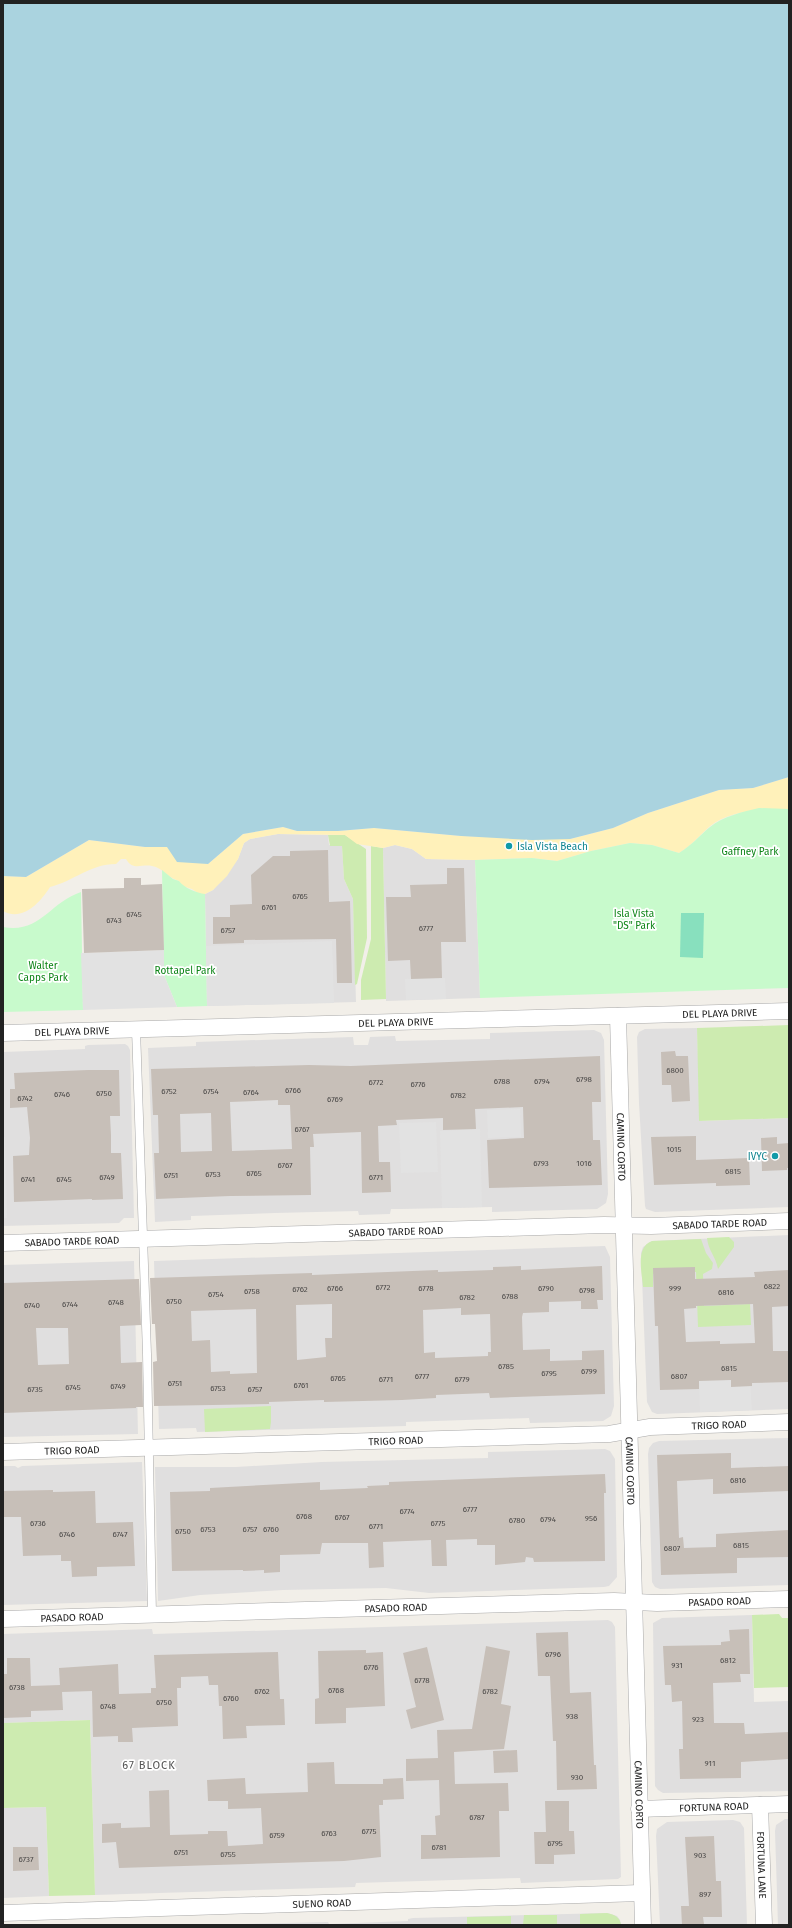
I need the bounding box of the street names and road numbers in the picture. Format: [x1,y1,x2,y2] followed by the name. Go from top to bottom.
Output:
[682,1007,758,1021] street label: DEL PLAYA DRIVE
[358,1016,434,1030] street label: DEL PLAYA DRIVE
[34,1025,110,1039] street label: DEL PLAYA DRIVE
[614,1113,628,1181] street label: CAMINO CORTO
[672,1217,767,1232] street label: SABADO TARDE ROAD
[348,1225,443,1240] street label: SABADO TARDE ROAD
[24,1235,120,1249] street label: SABADO TARDE ROAD
[691,1419,747,1432] street label: TRIGO ROAD
[368,1435,424,1448] street label: TRIGO ROAD
[623,1436,636,1505] street label: CAMINO CORTO
[44,1444,100,1458] street label: TRIGO ROAD
[688,1595,751,1609] street label: PASADO ROAD
[364,1602,428,1615] street label: PASADO ROAD
[40,1611,104,1625] street label: PASADO ROAD
[631,1760,645,1829] street label: CAMINO CORTO
[679,1800,749,1815] street label: FORTUNA ROAD
[754,1831,768,1899] street label: FORTUNA LANE
[292,1897,351,1911] street label: SUENO ROAD

